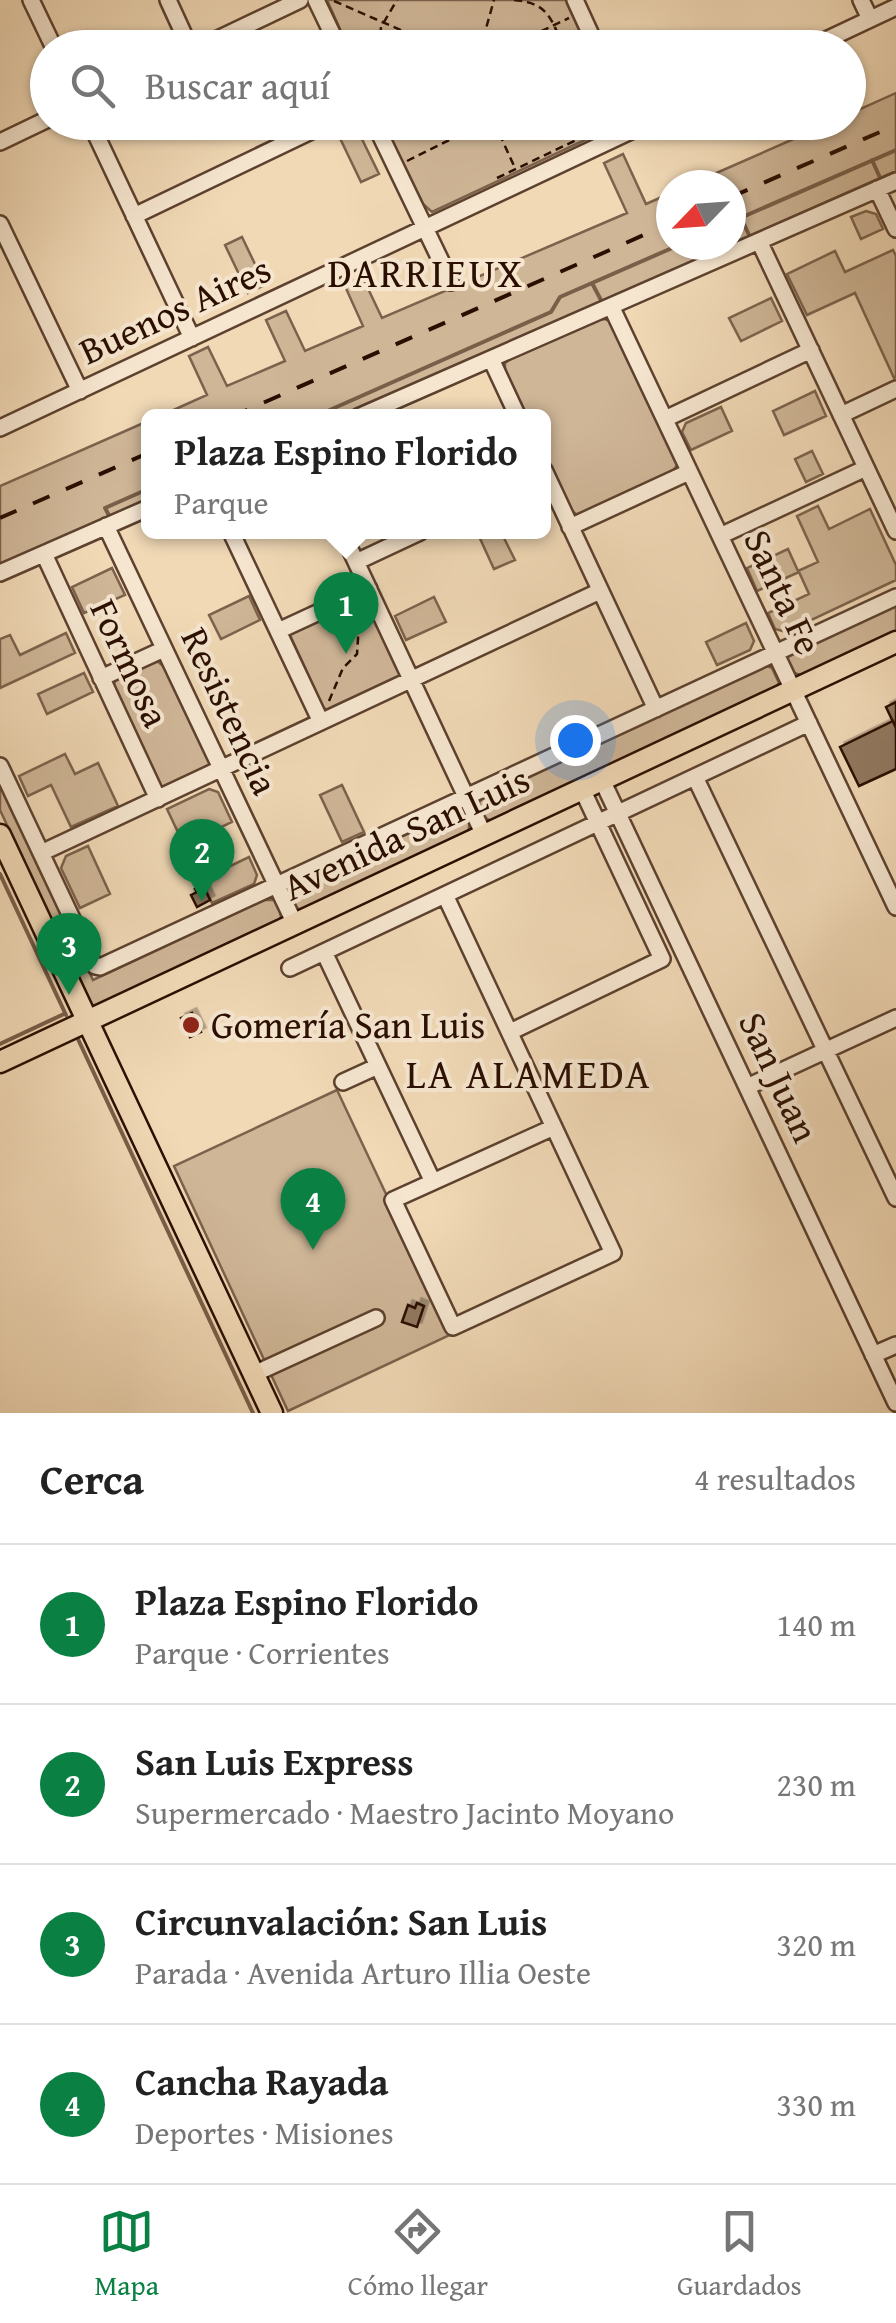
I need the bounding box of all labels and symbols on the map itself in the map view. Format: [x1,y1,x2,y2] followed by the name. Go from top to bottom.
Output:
[656,170,746,260] north arrow
[69,240,280,378] street label: Buenos Aires
[327,243,525,302] district label: DARRIEUX
[731,520,837,663] street label: Santa Fe
[314,572,378,654] pin: 1
[77,589,185,736] street label: Formosa
[168,618,294,803] street label: Resistencia
[550,715,601,766] your location
[273,750,538,914] street label: Avenida San Luis
[170,818,234,901] pin: 2
[36,912,102,995] pin: 3
[211,996,485,1052] place label: Gomería San Luis
[725,1002,834,1151] street label: San Juan
[180,1014,202,1036] marker: Gomería San Luis
[406,1044,652,1103] district label: LA ALAMEDA
[280,1168,346,1250] pin: 4

